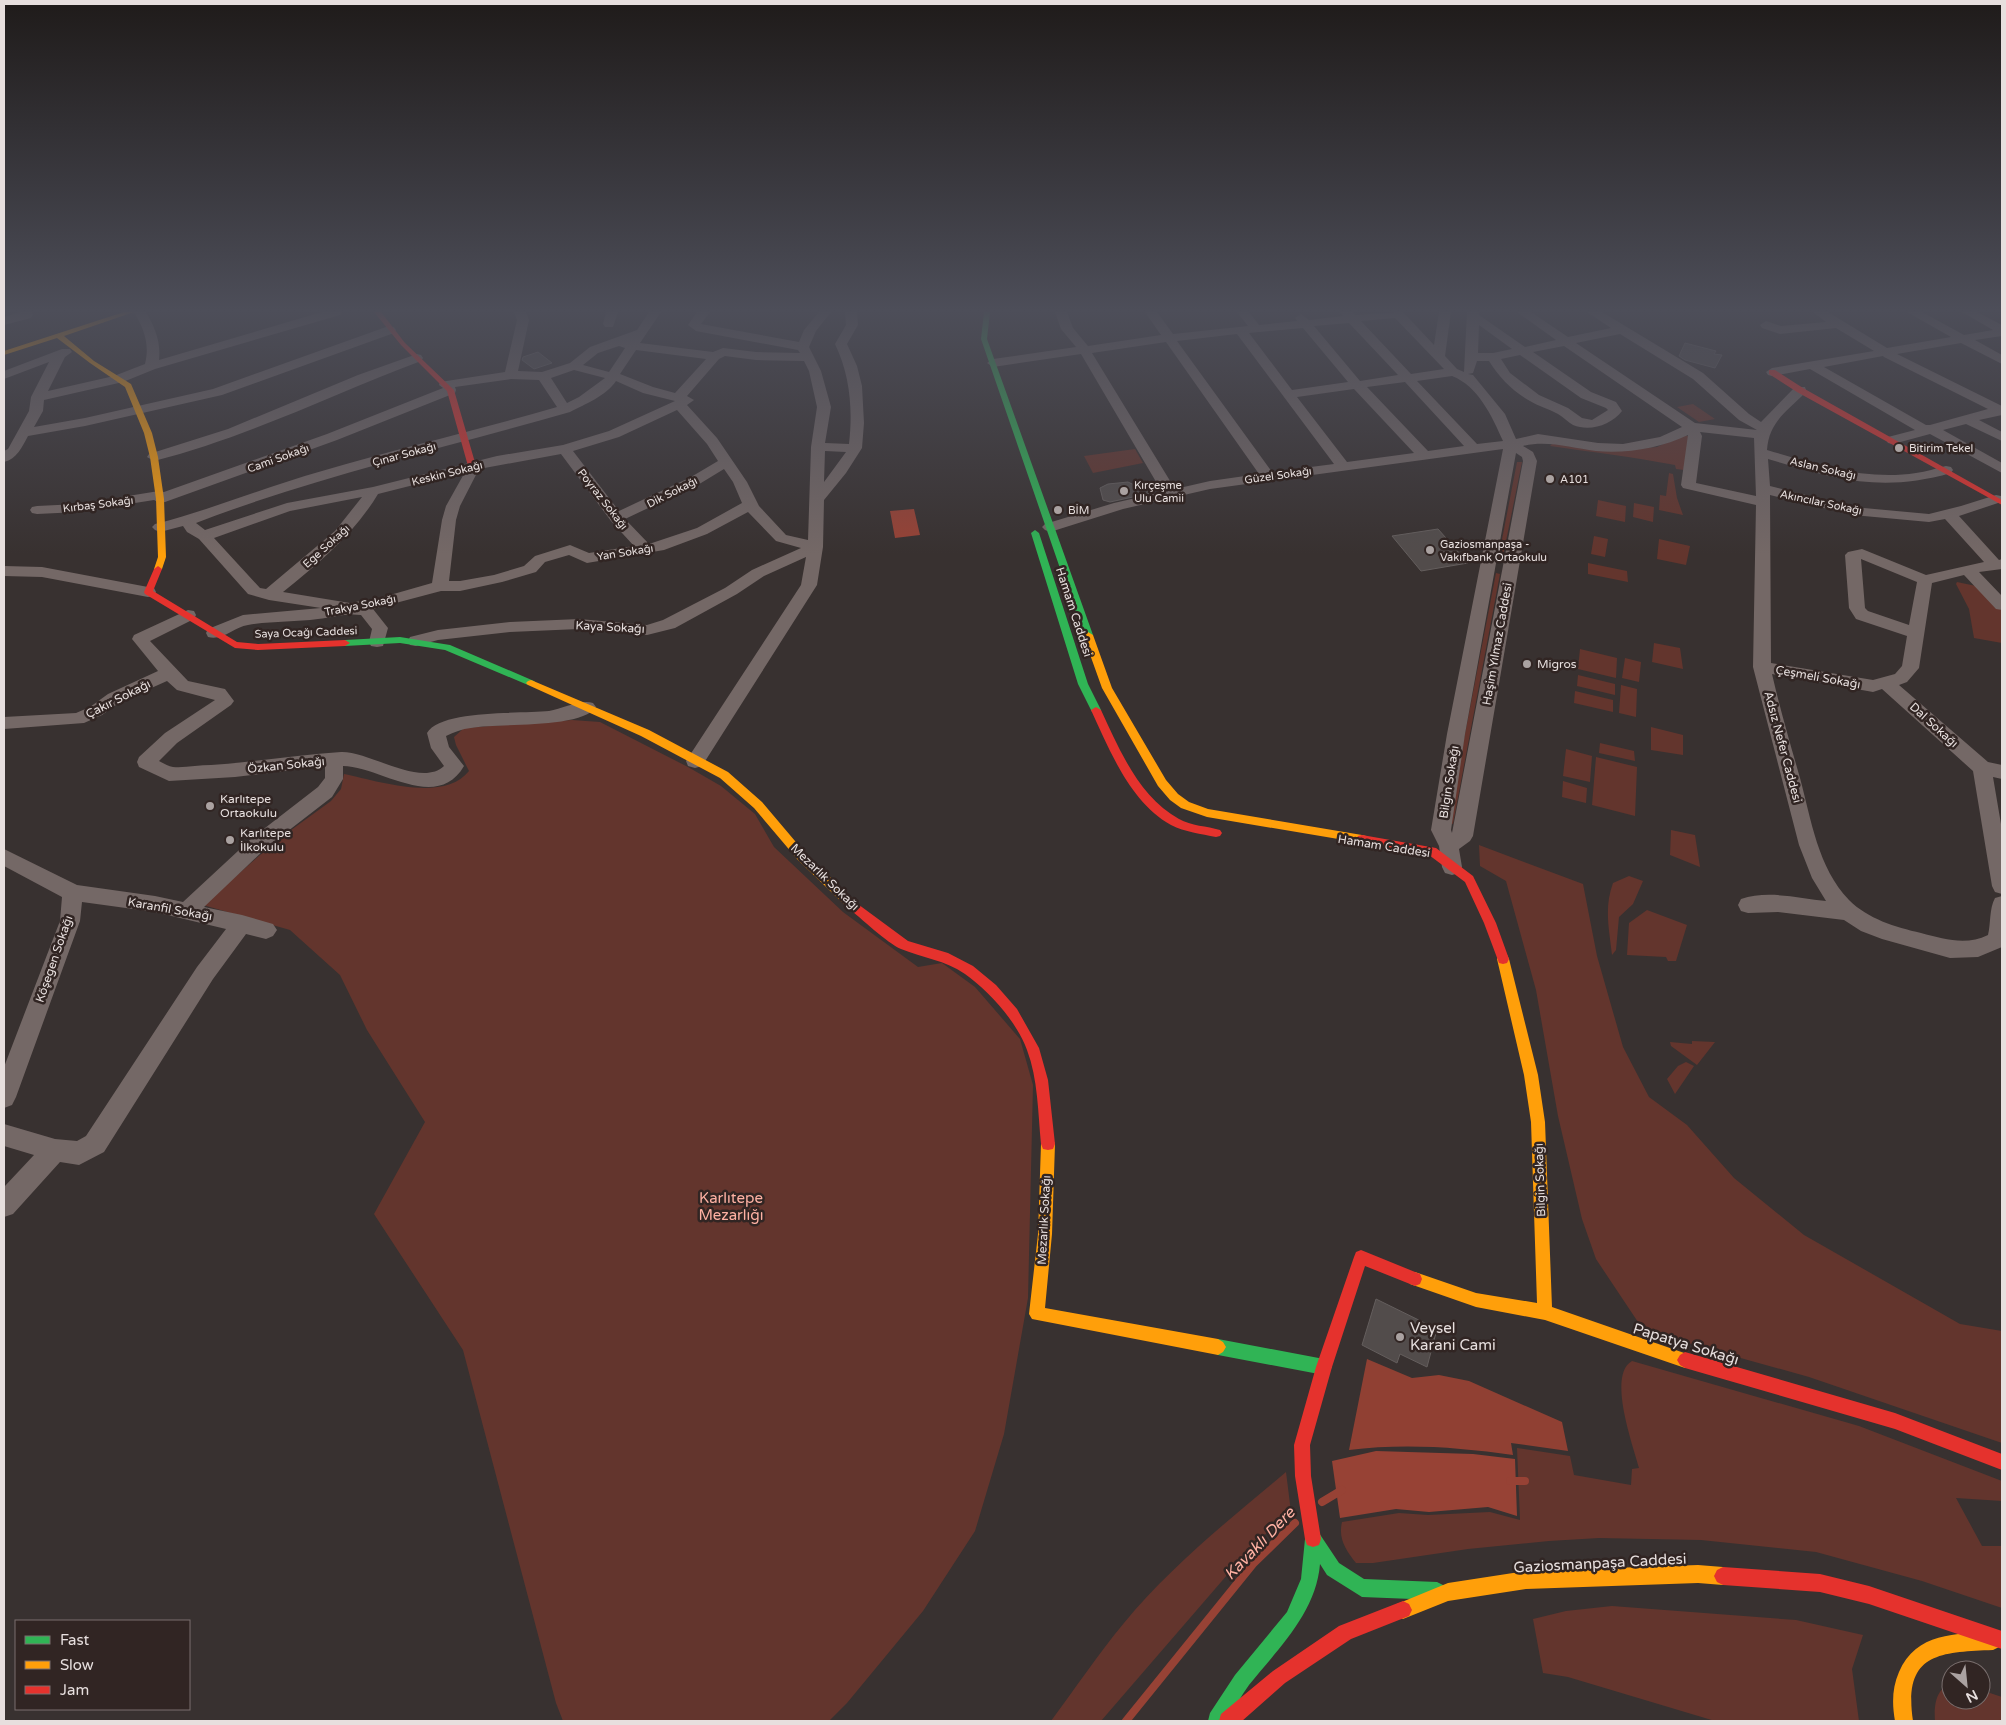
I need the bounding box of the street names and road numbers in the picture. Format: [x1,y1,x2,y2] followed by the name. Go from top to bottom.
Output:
[371,440,437,469] street label: Çınar Sokağı
[246,441,311,476] street label: Cami Sokağı
[1789,455,1857,482] street label: Aslan Sokağı
[410,458,484,489] street label: Keskin Sokağı
[1244,464,1312,487] street label: Güzel Sokağı
[575,466,630,532] street label: Poyraz Sokağı
[645,474,700,511] street label: Dik Sokağı
[1779,487,1863,518] street label: Akıncılar Sokağı
[62,494,134,515] street label: Kırbaş Sokağı
[300,522,352,571] street label: Ege Sokağı
[596,542,654,563] street label: Yan Sokağı
[1053,565,1095,659] street label: Hamam Caddesi
[1479,582,1515,706] street label: Haşim Yılmaz Caddesi
[323,592,397,619] street label: Trakya Sokağı
[575,618,645,636] street label: Kaya Sokağı
[254,624,358,641] street label: Saya Ocağı Caddesi
[1774,663,1862,691] street label: Çeşmeli Sokağı
[83,677,153,721] street label: Çakır Sokağı
[1761,690,1805,804] street label: Adsız Nefer Caddesi
[1907,700,1961,750] street label: Dal Sokağı
[1436,745,1462,819] street label: Bilgin Sokağı
[247,754,325,776] street label: Özkan Sokağı
[1337,832,1431,860] street label: Hamam Caddesi
[788,841,862,913] street label: Mezarlık Sokağı
[127,895,213,923] street label: Karanfil Sokağı
[33,914,75,1004] street label: Köşegen Sokağı
[1532,1143,1548,1217] street label: Bilgin Sokağı
[1035,1175,1053,1265] street label: Mezarlık Sokağı
[1631,1319,1741,1369] street label: Papatya Sokağı
[1513,1549,1687,1577] street label: Gaziosmanpaşa Caddesi

